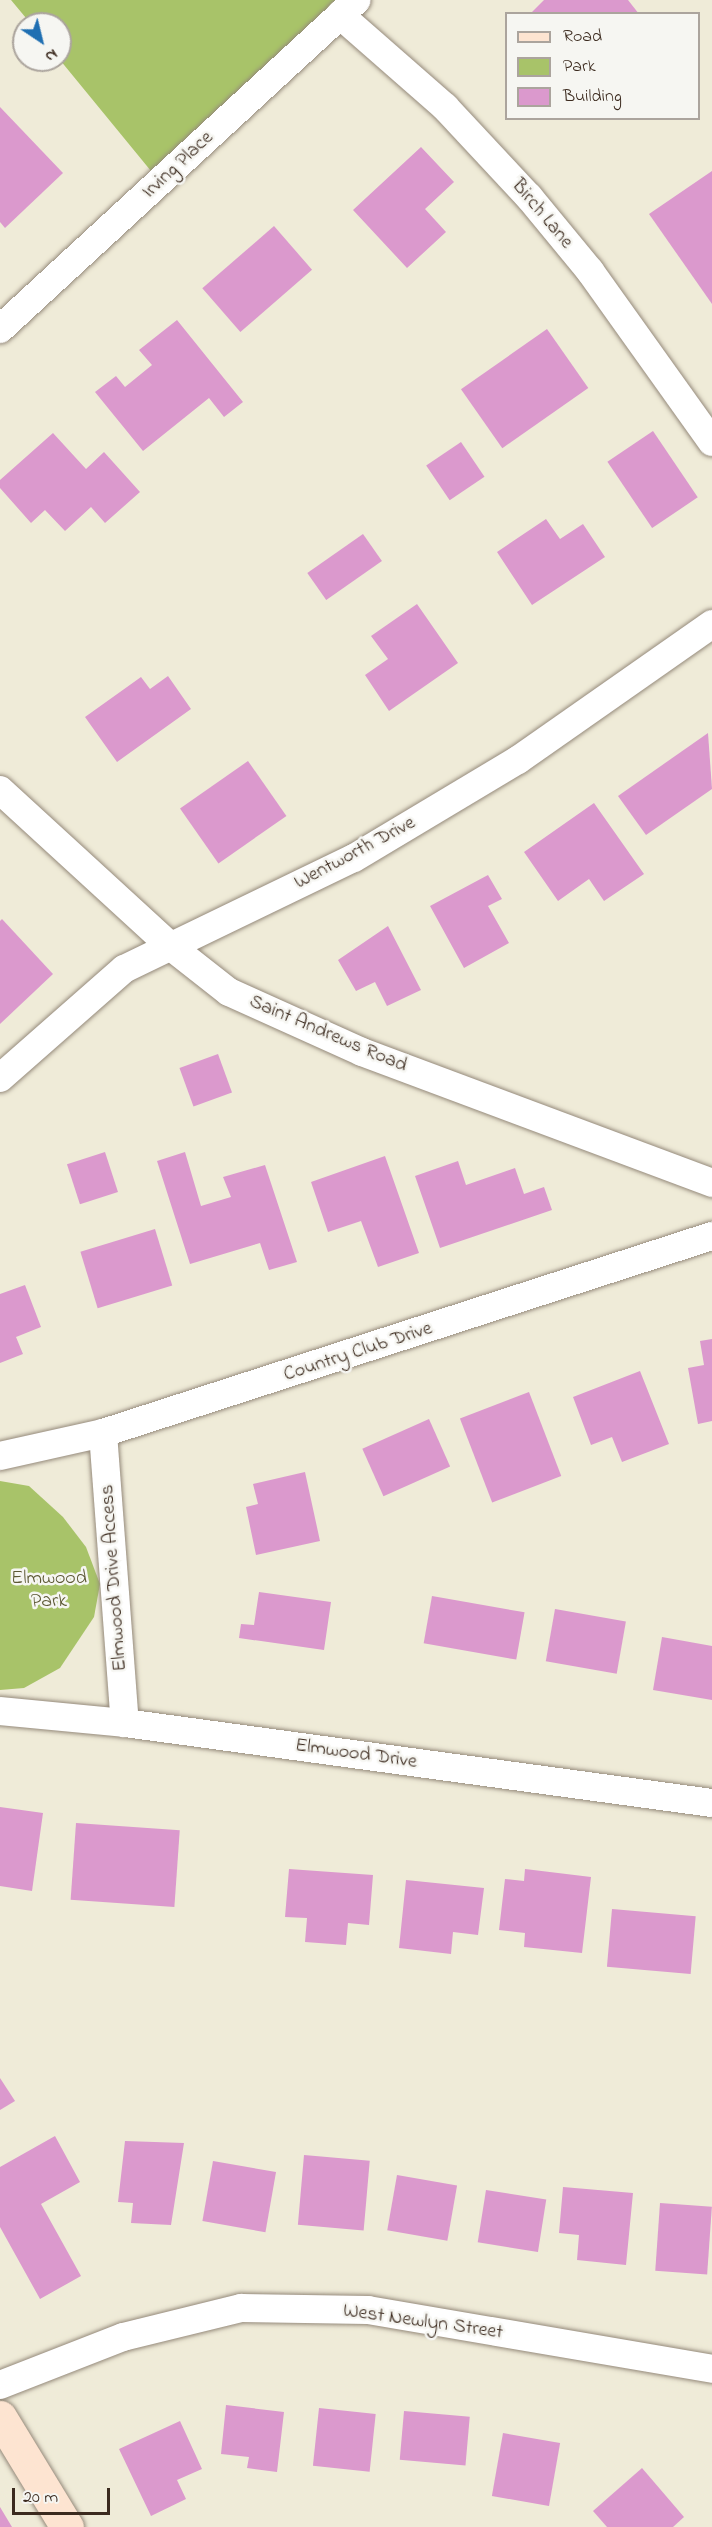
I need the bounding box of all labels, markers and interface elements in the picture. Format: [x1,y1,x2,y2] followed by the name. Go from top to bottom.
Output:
[12,12,72,72] north arrow
[505,12,700,120] legend
[563,24,602,50] text: Road
[40,42,62,68] text: N
[563,54,596,80] text: Park
[563,84,622,110] text: Building
[137,126,219,204] street label: Irving Place
[506,174,578,254] street label: Birch Lane
[290,811,420,895] street label: Wentworth Drive
[245,990,411,1078] street label: Saint Andrews Road
[281,1317,435,1387] street label: Country Club Drive
[96,1484,132,1672] street label: Elmwood Drive Access
[11,1566,87,1613] park label: Elmwood Park
[294,1734,418,1774] street label: Elmwood Drive
[341,2299,505,2345] street label: West Newlyn Street
[15,2476,112,2514] scale bar
[23,2485,58,2511] text: 20 m

